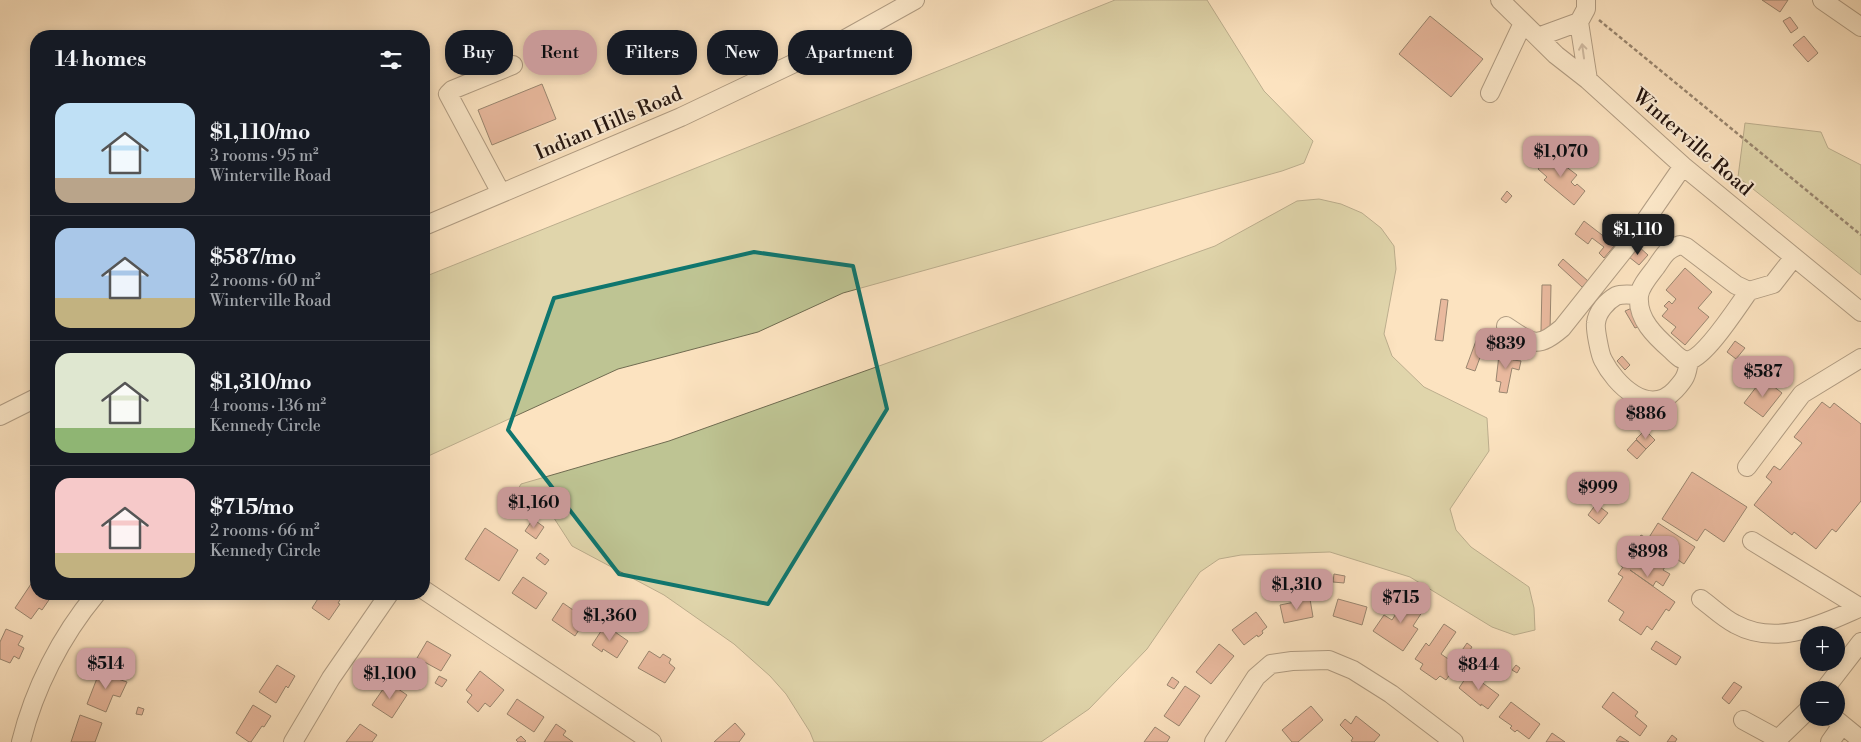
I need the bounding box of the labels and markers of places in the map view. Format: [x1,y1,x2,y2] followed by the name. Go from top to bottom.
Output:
[1520,136,1602,178] pin: $1,070
[1597,214,1679,256] pin: $1,110
[1476,328,1536,370] pin: $839
[1733,356,1793,398] pin: $587
[1616,398,1676,440] pin: $886
[1568,472,1628,514] pin: $999
[493,486,575,529] pin: $1,160
[1618,536,1678,578] pin: $898
[1256,568,1338,611] pin: $1,310
[1371,582,1431,624] pin: $715
[569,600,651,642] pin: $1,360
[76,648,136,690] pin: $514
[1449,648,1509,691] pin: $844
[349,658,431,700] pin: $1,100

